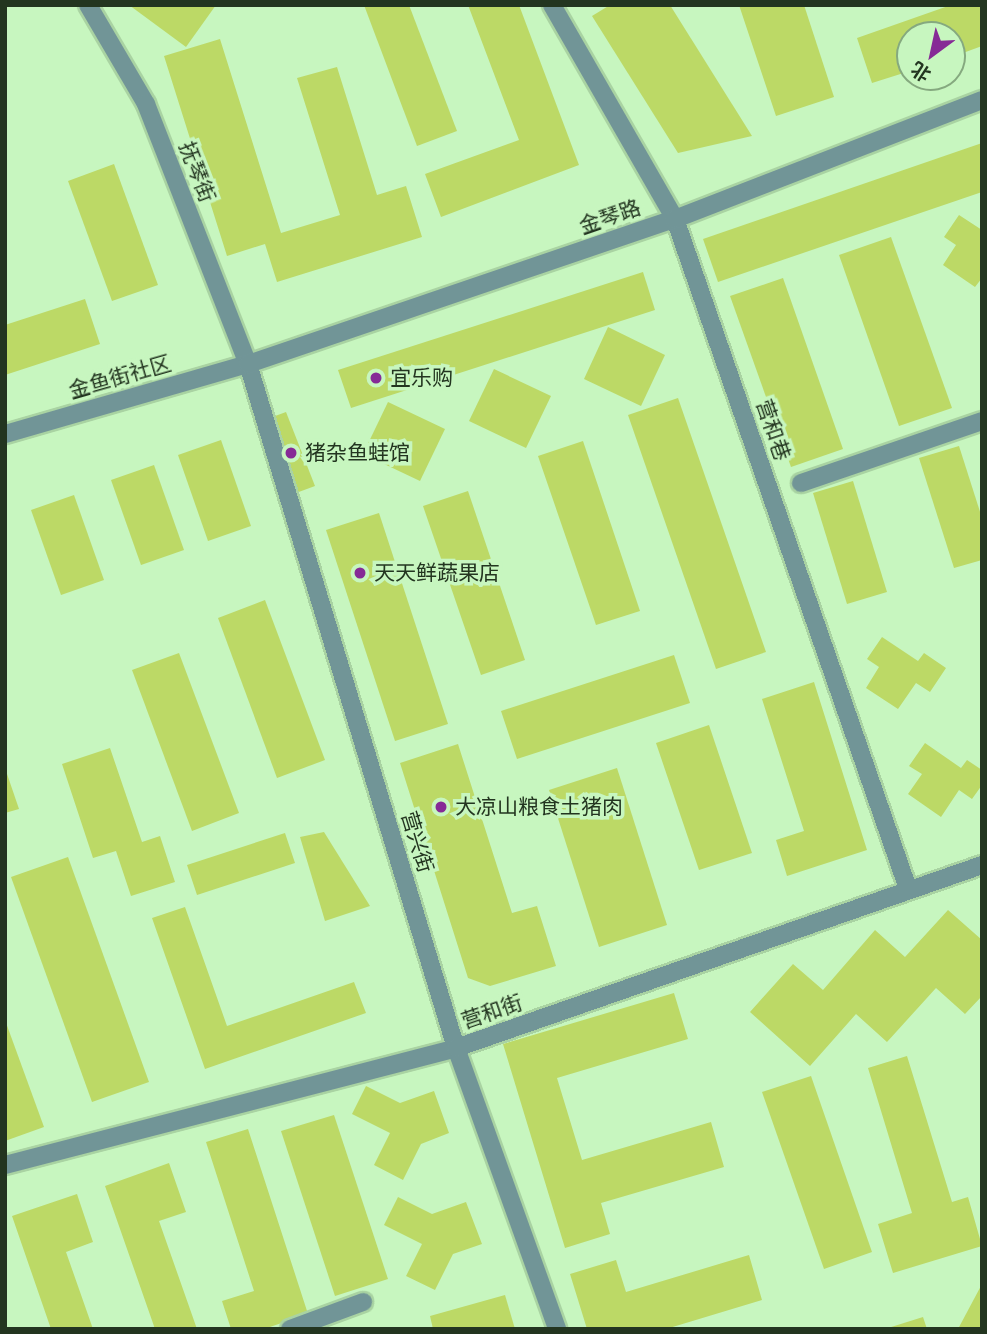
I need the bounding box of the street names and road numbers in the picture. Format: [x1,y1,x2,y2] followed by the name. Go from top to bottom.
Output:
[174,138,220,206] street label: 抚琴街
[576,195,644,239] street label: 金琴路
[66,350,174,404] street label: 金鱼街社区
[751,396,795,464] street label: 营和巷
[396,808,438,876] street label: 营兴街
[458,990,526,1034] street label: 营和街

